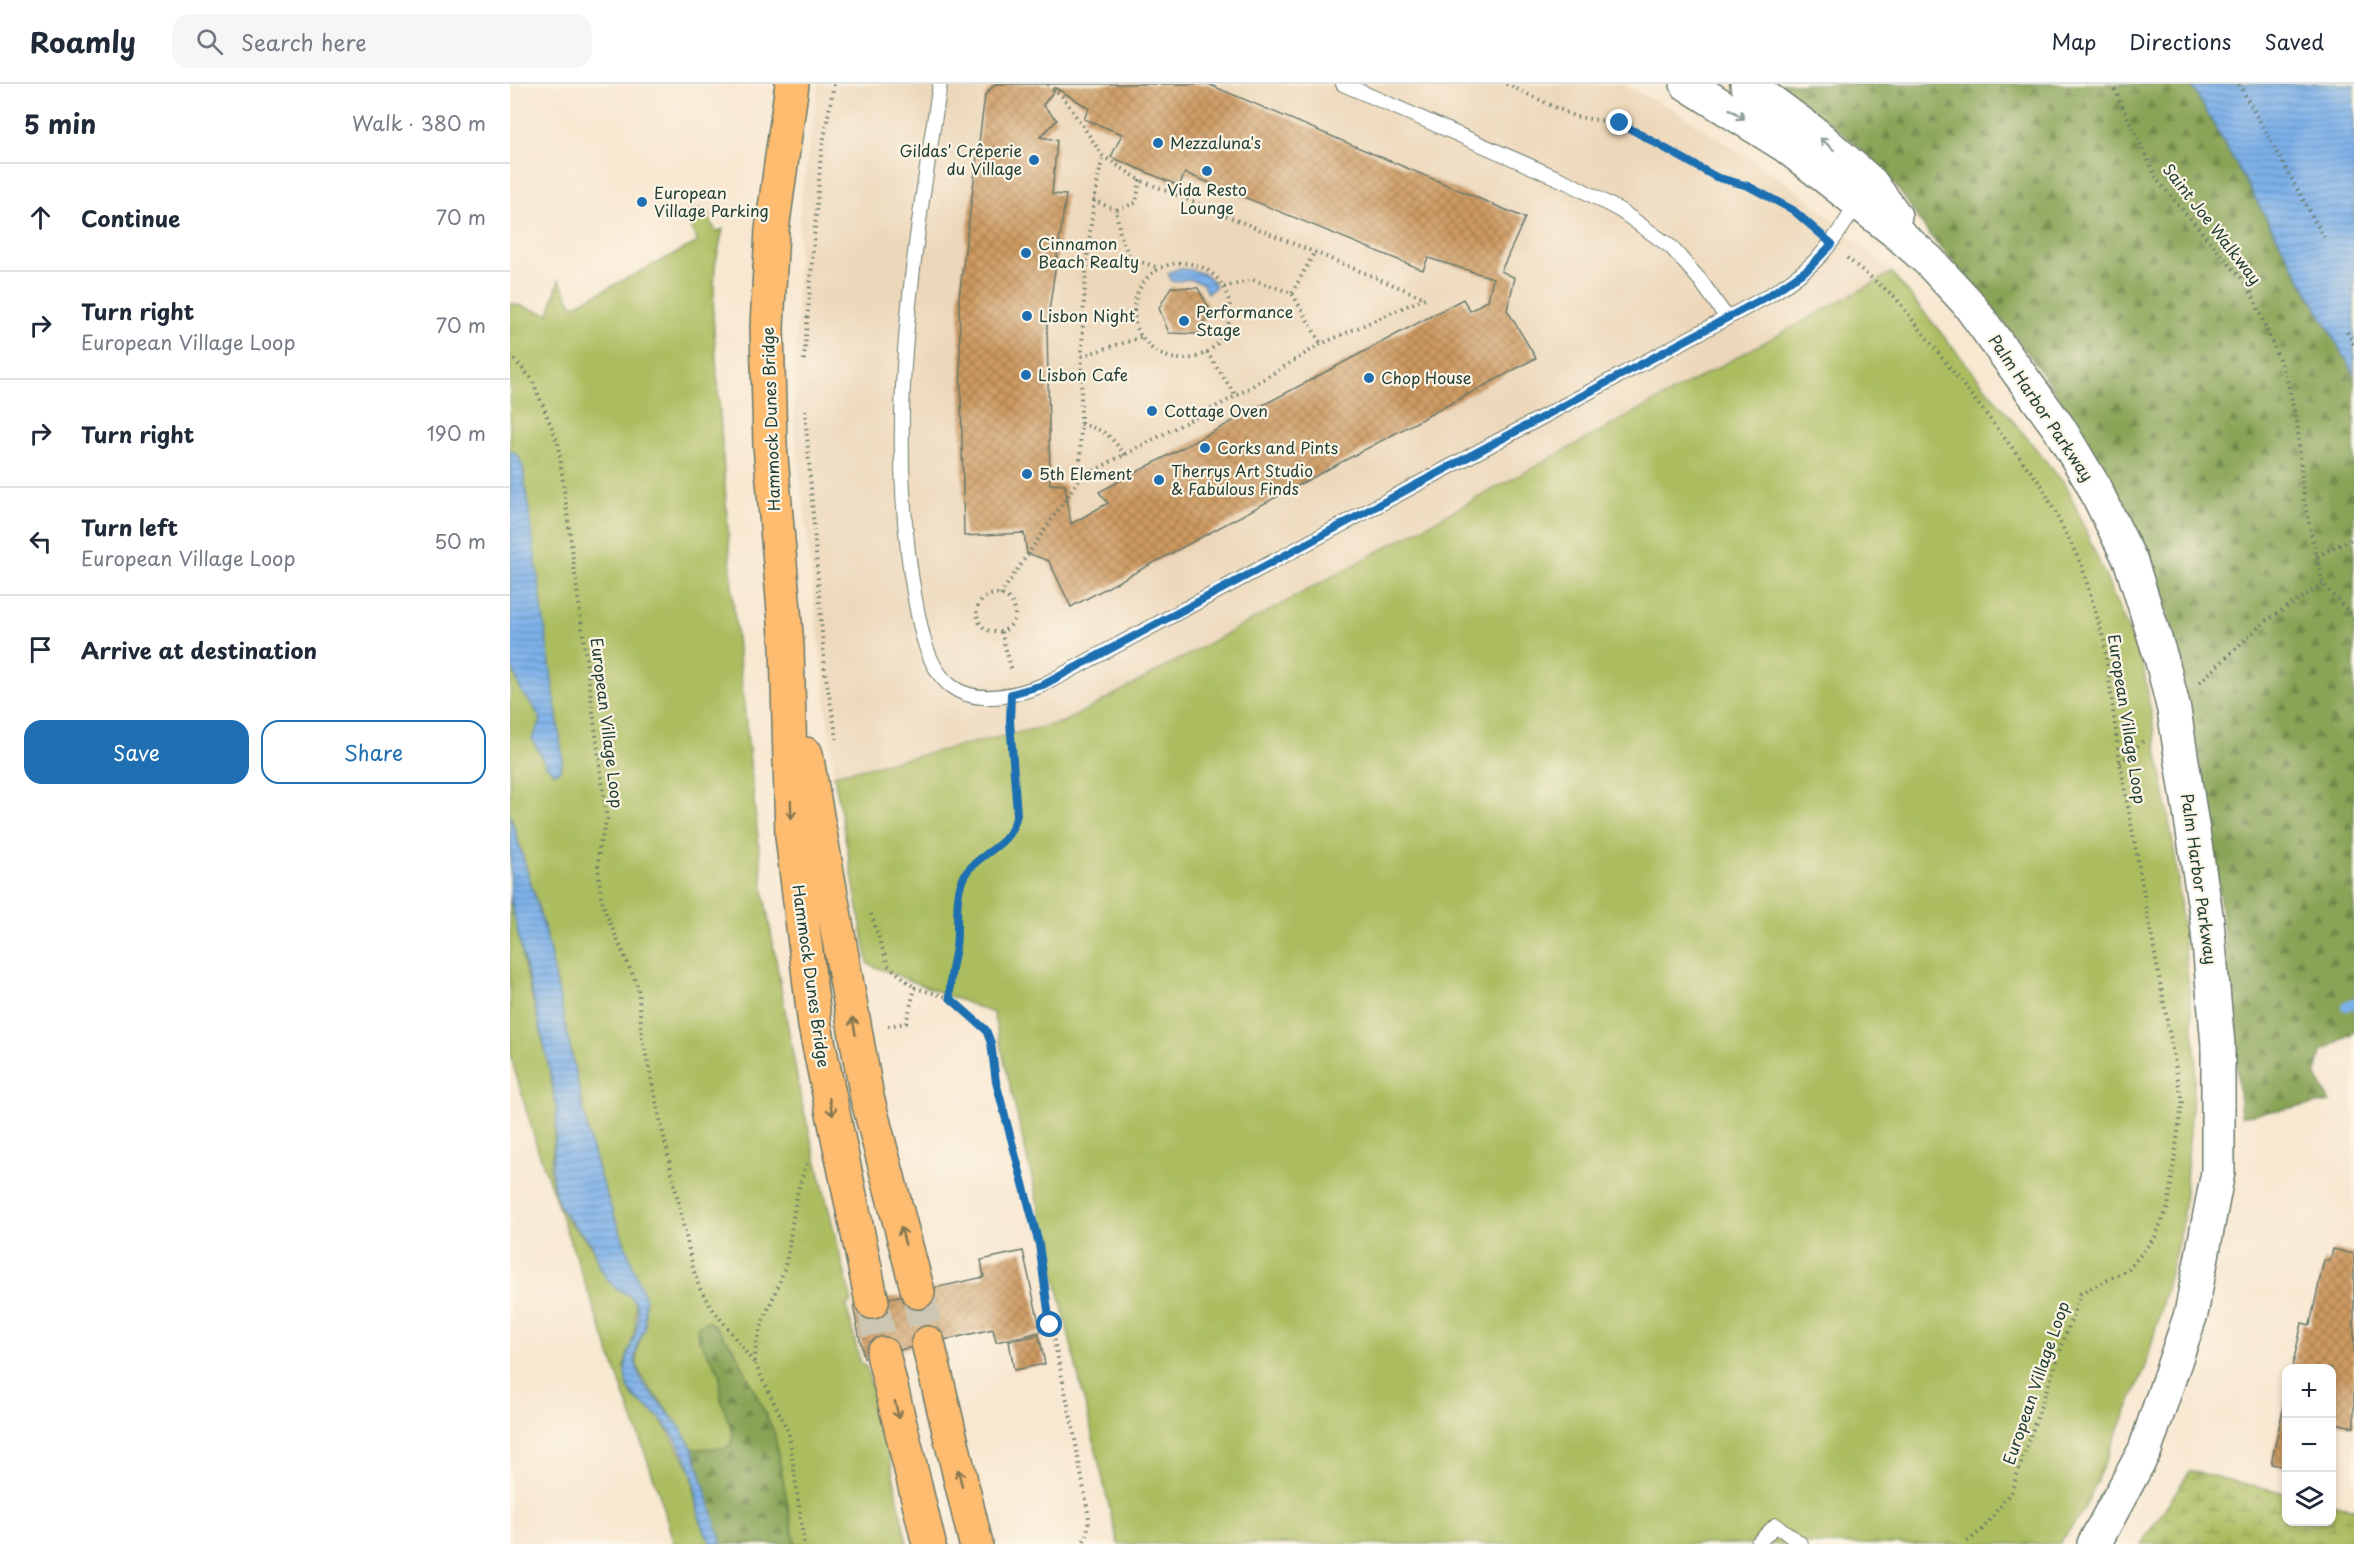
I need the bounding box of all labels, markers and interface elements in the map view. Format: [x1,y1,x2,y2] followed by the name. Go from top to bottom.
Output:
[172,14,592,68] search box
[30,20,136,63] text: Roamly
[193,25,226,58] icon: search
[241,25,367,58] text: Search here
[2051,25,2096,57] text: Map
[2129,25,2231,57] text: Directions
[2264,25,2324,57] text: Saved
[24,104,96,143] text: 5 min
[352,108,486,138] text: Walk · 380 m
[1728,108,1745,120] one-way arrow
[1606,109,1632,135] route end
[1170,130,1261,154] place label: Mezzaluna's
[1151,136,1165,150] marker: Mezzaluna's
[1820,137,1835,151] one-way arrow
[899,138,1022,180] place label: Gildas' Crêperie du Village
[1027,153,1041,167] marker: Gildas' Crêperie du Village
[2158,158,2268,289] street label: Saint Joe Walkway
[1200,164,1214,178] marker: Vida Resto Lounge
[1167,177,1247,219] place label: Vida Resto Lounge
[654,180,769,222] place label: European Village Parking
[635,195,649,209] marker: European Village Parking
[24,201,57,234] icon: ahead
[81,201,180,234] text: Continue
[436,202,486,232] text: 70 m
[1038,231,1139,273] place label: Cinnamon Beach Realty
[1019,246,1033,260] marker: Cinnamon Beach Realty
[81,294,194,327] text: Turn right
[1196,299,1294,341] place label: Performance Stage
[1039,303,1136,327] place label: Lisbon Night
[24,309,57,342] icon: right
[1020,309,1034,323] marker: Lisbon Night
[436,310,486,340] text: 70 m
[1177,314,1191,328] marker: Performance Stage
[81,327,295,357] text: European Village Loop
[755,327,785,512] street label: Hammock Dunes Bridge
[1984,329,2100,486] street label: Palm Harbor Parkway
[1038,362,1128,386] place label: Lisbon Cafe
[1381,365,1472,389] place label: Chop House
[1019,368,1033,382] marker: Lisbon Cafe
[1362,371,1376,385] marker: Chop House
[1164,398,1268,422] place label: Cottage Oven
[1145,404,1159,418] marker: Cottage Oven
[24,417,57,450] icon: right
[81,417,194,450] text: Turn right
[427,418,486,448] text: 190 m
[1217,435,1338,459] place label: Corks and Pints
[1198,441,1212,455] marker: Corks and Pints
[1171,458,1313,500] place label: Therrys Art Studio & Fabulous Finds
[1039,461,1133,485] place label: 5th Element
[1020,467,1034,481] marker: 5th Element
[1152,473,1166,487] marker: Therrys Art Studio & Fabulous Finds
[81,510,178,543] text: Turn left
[24,525,57,558] icon: left
[434,526,486,556] text: 50 m
[81,543,295,573] text: European Village Loop
[2103,632,2153,805] street label: European Village Loop
[24,633,57,666] icon: arrive
[81,633,317,666] text: Arrive at destination
[586,636,630,809] street label: European Village Loop
[24,720,249,784] button: Save
[261,720,486,784] button: Share
[2176,792,2224,966] street label: Palm Harbor Parkway
[785,799,797,819] one-way arrow
[787,883,837,1069] street label: Hammock Dunes Bridge
[848,1016,859,1036] one-way arrow
[826,1096,837,1116] one-way arrow
[897,1227,908,1246] one-way arrow
[1996,1298,2074,1468] street label: European Village Loop
[1036,1311,1062,1337] route start
[2282,1364,2336,1526] map controls
[2282,1364,2336,1418] button: +
[891,1401,903,1420] one-way arrow
[2282,1418,2336,1472] button: −
[953,1469,965,1488] one-way arrow
[2282,1472,2336,1526] button: layers

